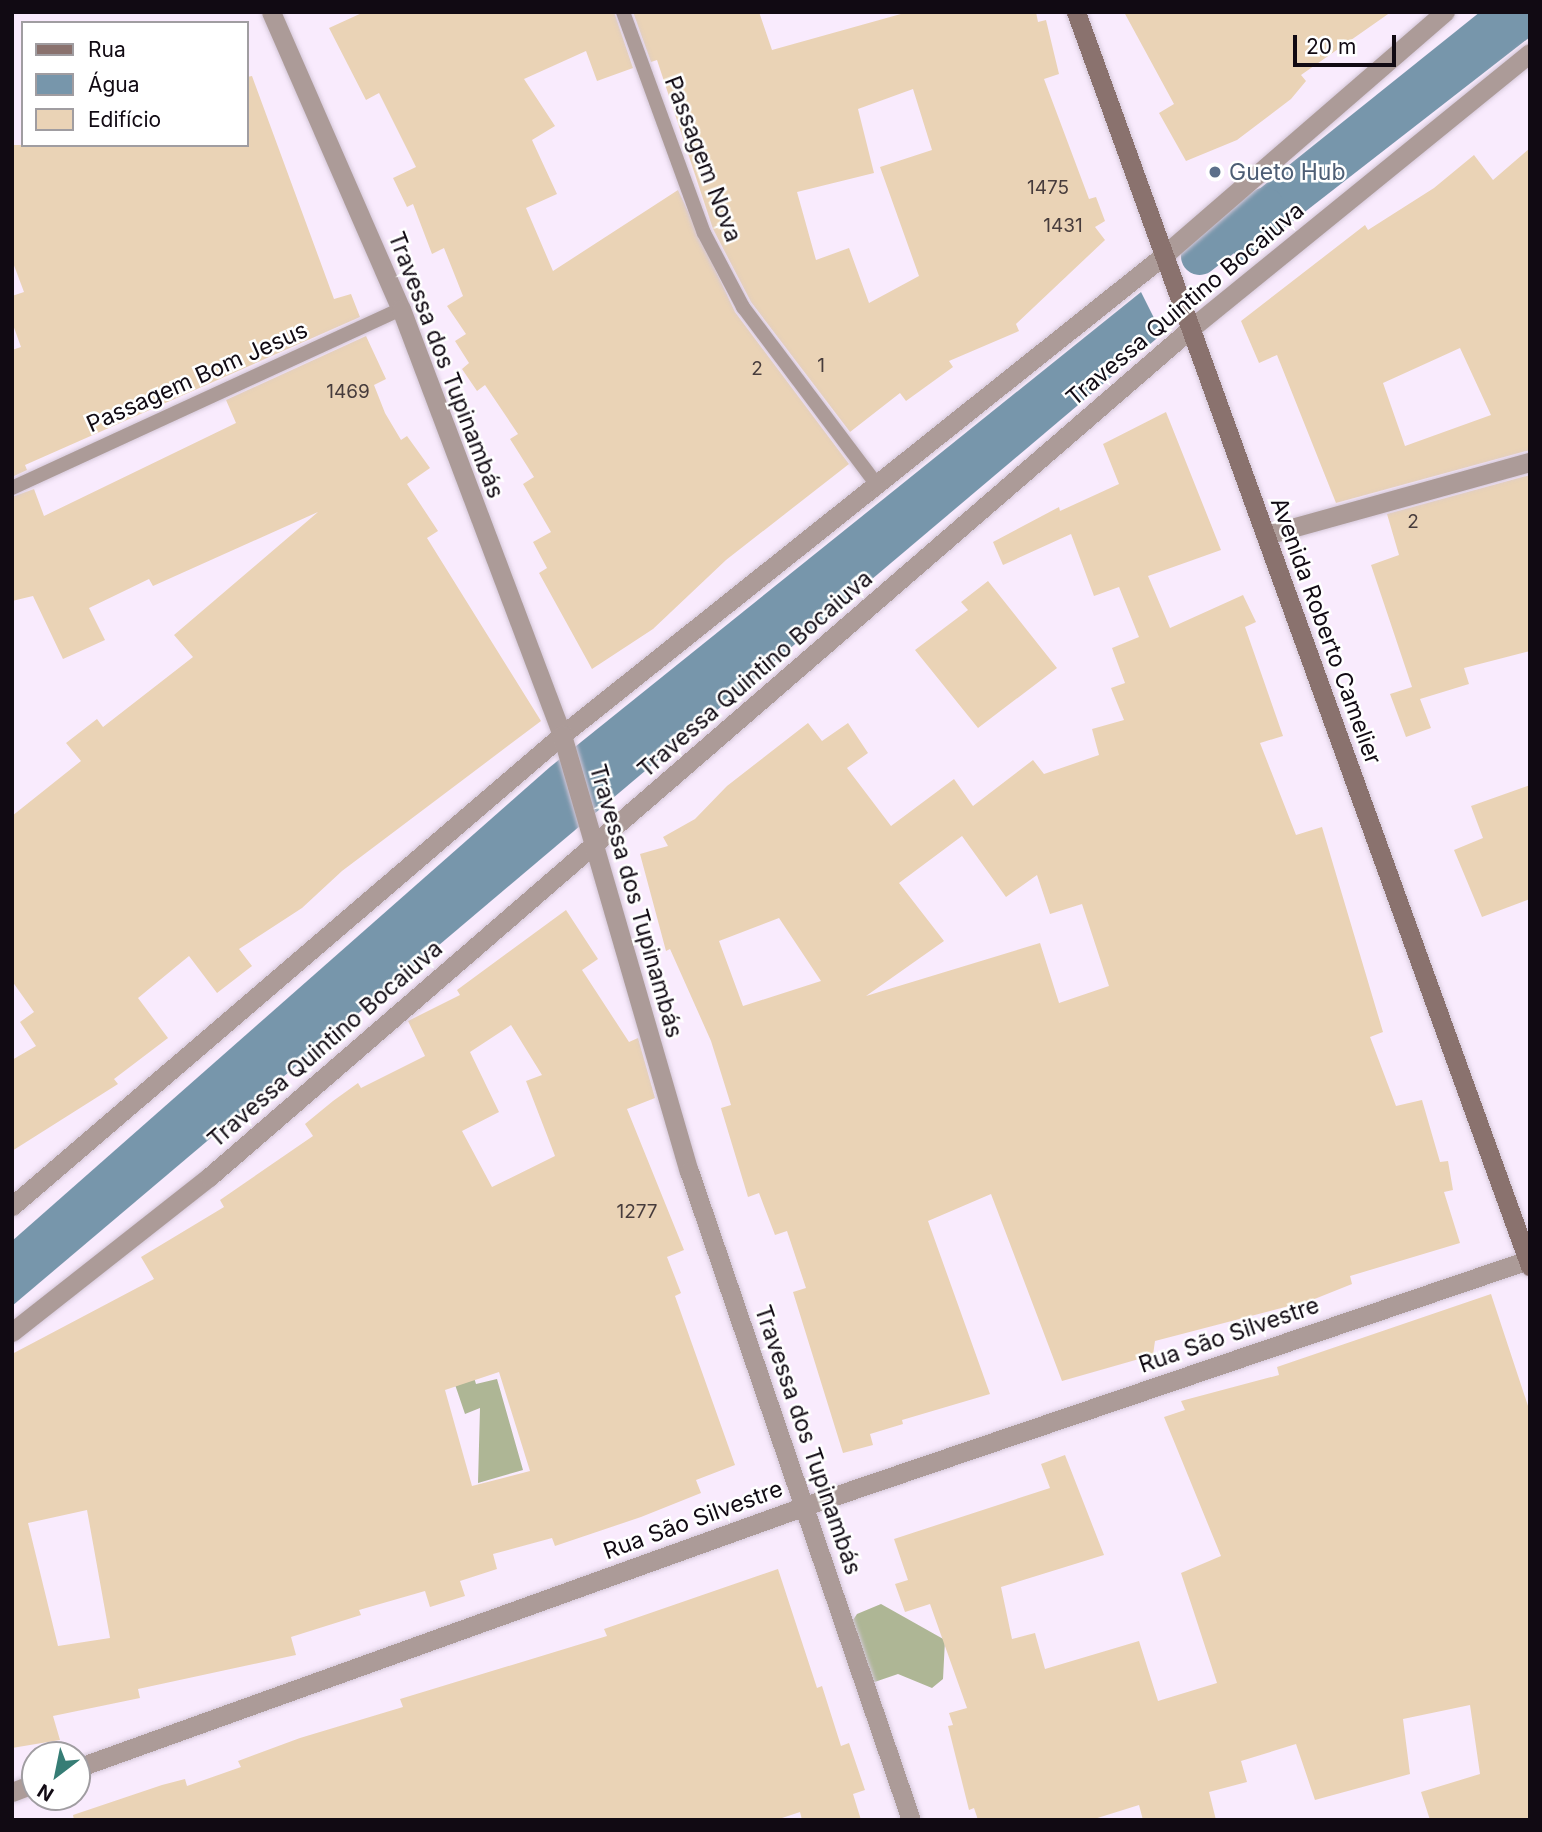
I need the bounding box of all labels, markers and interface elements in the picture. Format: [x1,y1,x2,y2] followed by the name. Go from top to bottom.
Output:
[21,21,248,147] legend
[1297,21,1400,65] scale bar
[1306,34,1356,59] text: 20 m
[88,37,126,62] text: Rua
[88,72,140,97] text: Água
[659,72,747,246] street label: Passagem Nova
[88,107,161,132] text: Edifício
[1229,158,1346,186] place label: Gueto Hub
[1207,164,1223,180] marker: Gueto Hub
[1027,177,1069,199] house number: 1475
[1061,196,1309,412] street label: Travessa Quintino Bocaiuva
[1043,215,1083,237] house number: 1431
[382,228,510,502] street label: Travessa dos Tupinambás
[82,316,312,438] street label: Passagem Bom Jesus
[817,355,825,377] house number: 1
[751,358,763,380] house number: 2
[326,381,370,403] house number: 1469
[1265,494,1387,768] street label: Avenida Roberto Camelier
[1407,511,1419,533] house number: 2
[632,565,878,783] street label: Travessa Quintino Bocaiuva
[584,761,688,1041] street label: Travessa dos Tupinambás
[202,935,448,1153] street label: Travessa Quintino Bocaiuva
[616,1201,658,1223] house number: 1277
[1135,1291,1323,1379] street label: Rua São Silvestre
[749,1302,867,1578] street label: Travessa dos Tupinambás
[599,1475,787,1565] street label: Rua São Silvestre
[21,1741,91,1811] north arrow
[33,1779,58,1806] text: N

